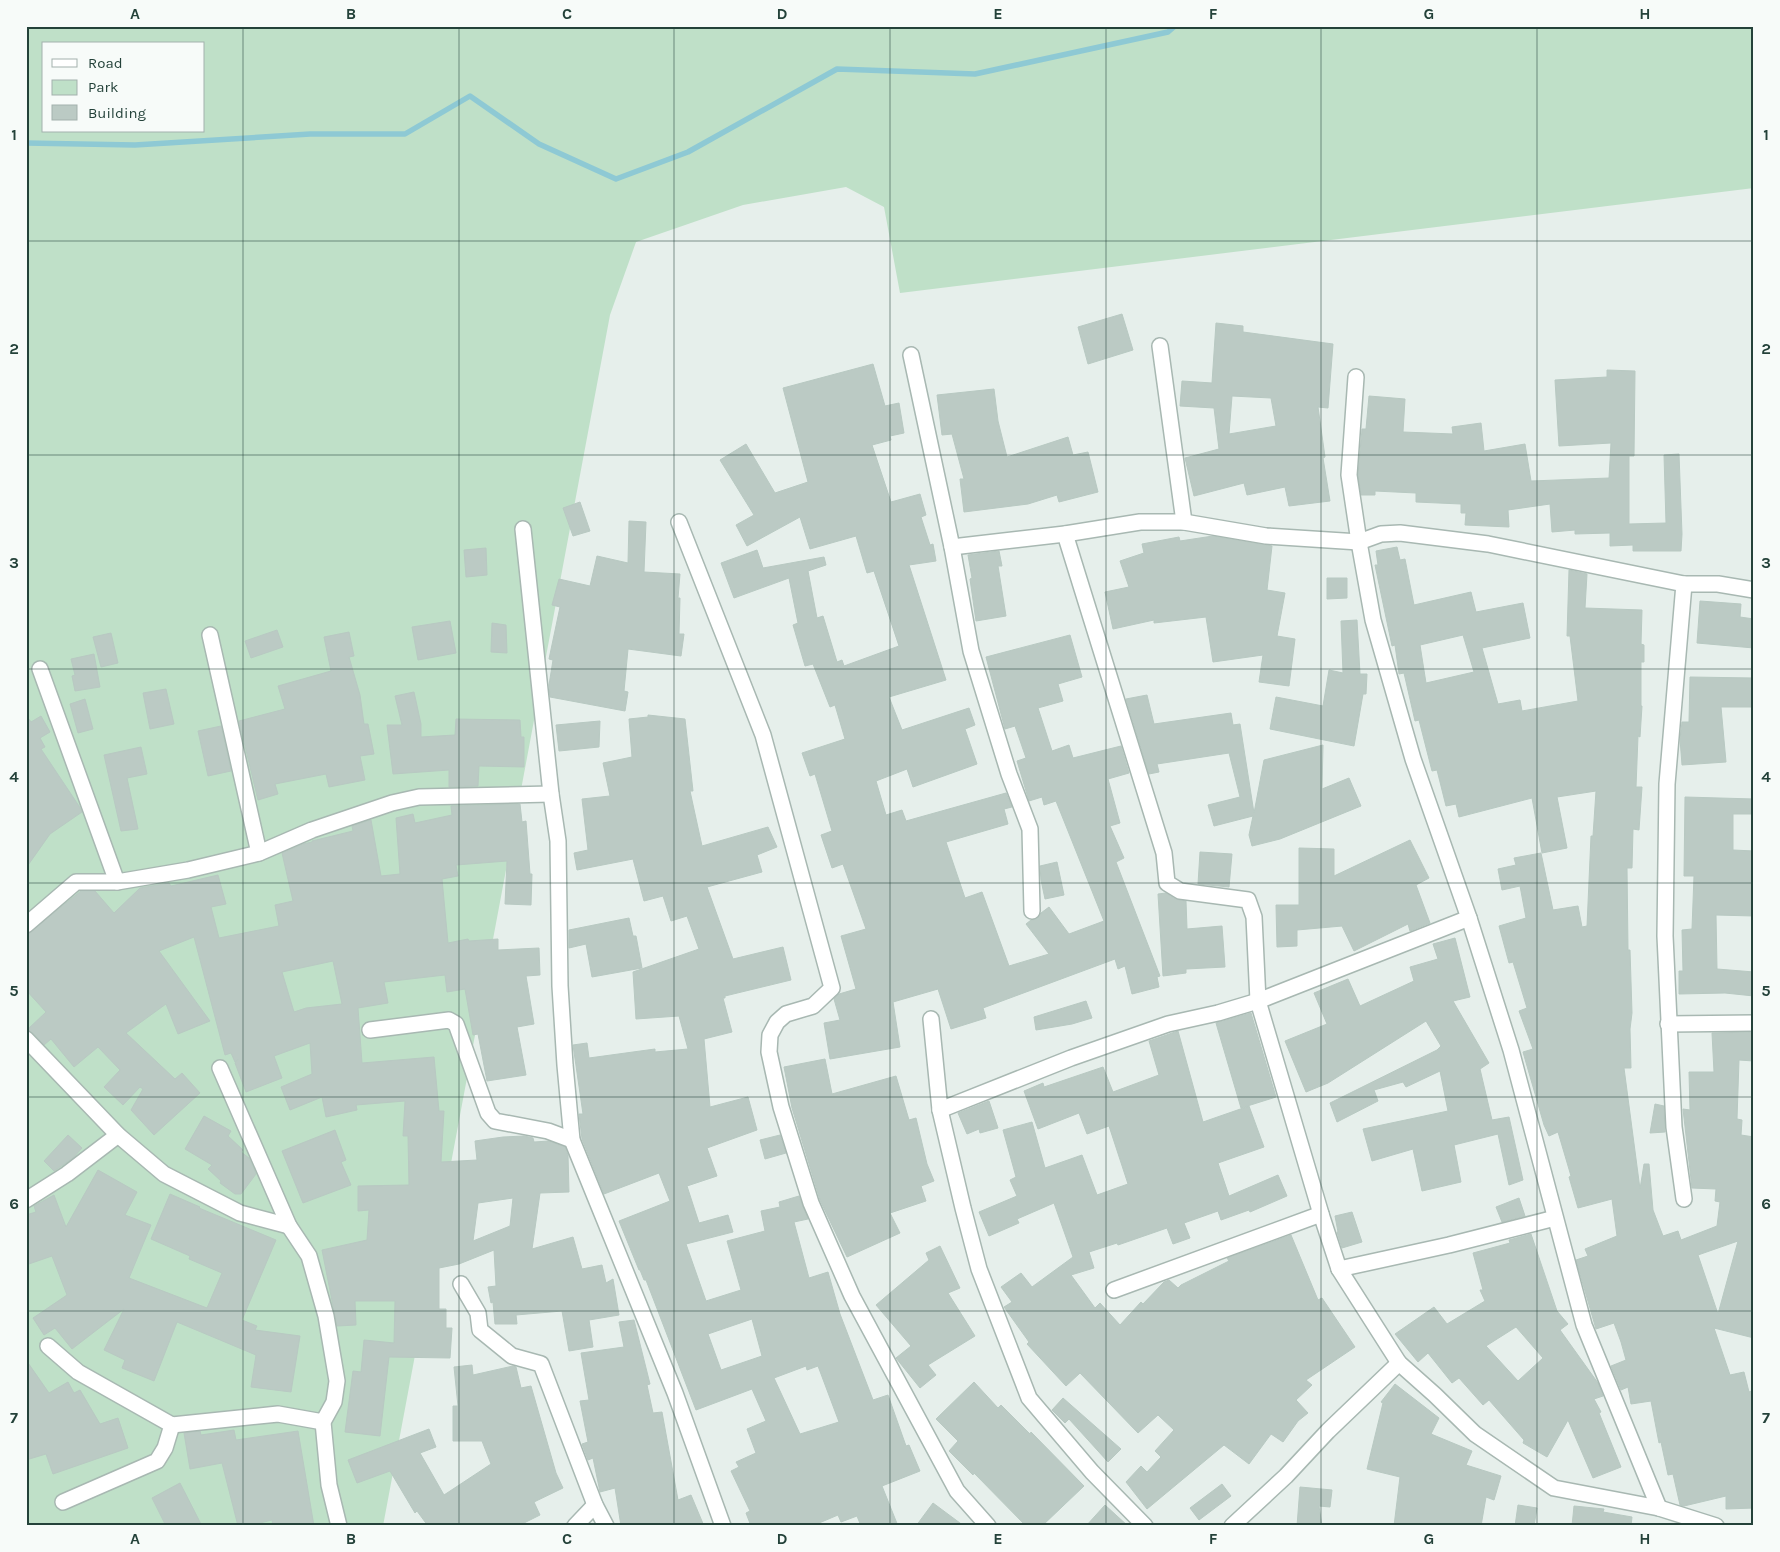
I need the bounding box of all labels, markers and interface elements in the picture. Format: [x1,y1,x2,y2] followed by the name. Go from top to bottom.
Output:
[130,4,140,23] text: A
[346,4,356,23] text: B
[562,4,572,23] text: C
[777,4,788,23] text: D
[993,4,1003,23] text: E
[1209,4,1218,23] text: F
[1424,4,1434,23] text: G
[1639,4,1651,23] text: H
[42,42,205,132] legend
[88,54,123,72] text: Road
[88,78,118,96] text: Park
[88,104,146,122] text: Building
[11,125,17,144] text: 1
[1763,125,1769,144] text: 1
[9,339,19,358] text: 2
[1761,339,1771,358] text: 2
[9,553,19,572] text: 3
[1761,553,1771,572] text: 3
[9,767,19,786] text: 4
[1761,767,1771,786] text: 4
[9,981,19,1000] text: 5
[1761,981,1771,1000] text: 5
[9,1194,19,1213] text: 6
[1761,1194,1771,1213] text: 6
[10,1408,18,1427] text: 7
[1762,1408,1770,1427] text: 7
[130,1529,140,1548] text: A
[346,1529,356,1548] text: B
[562,1529,572,1548] text: C
[777,1529,788,1548] text: D
[993,1529,1003,1548] text: E
[1209,1529,1218,1548] text: F
[1424,1529,1434,1548] text: G
[1639,1529,1651,1548] text: H

